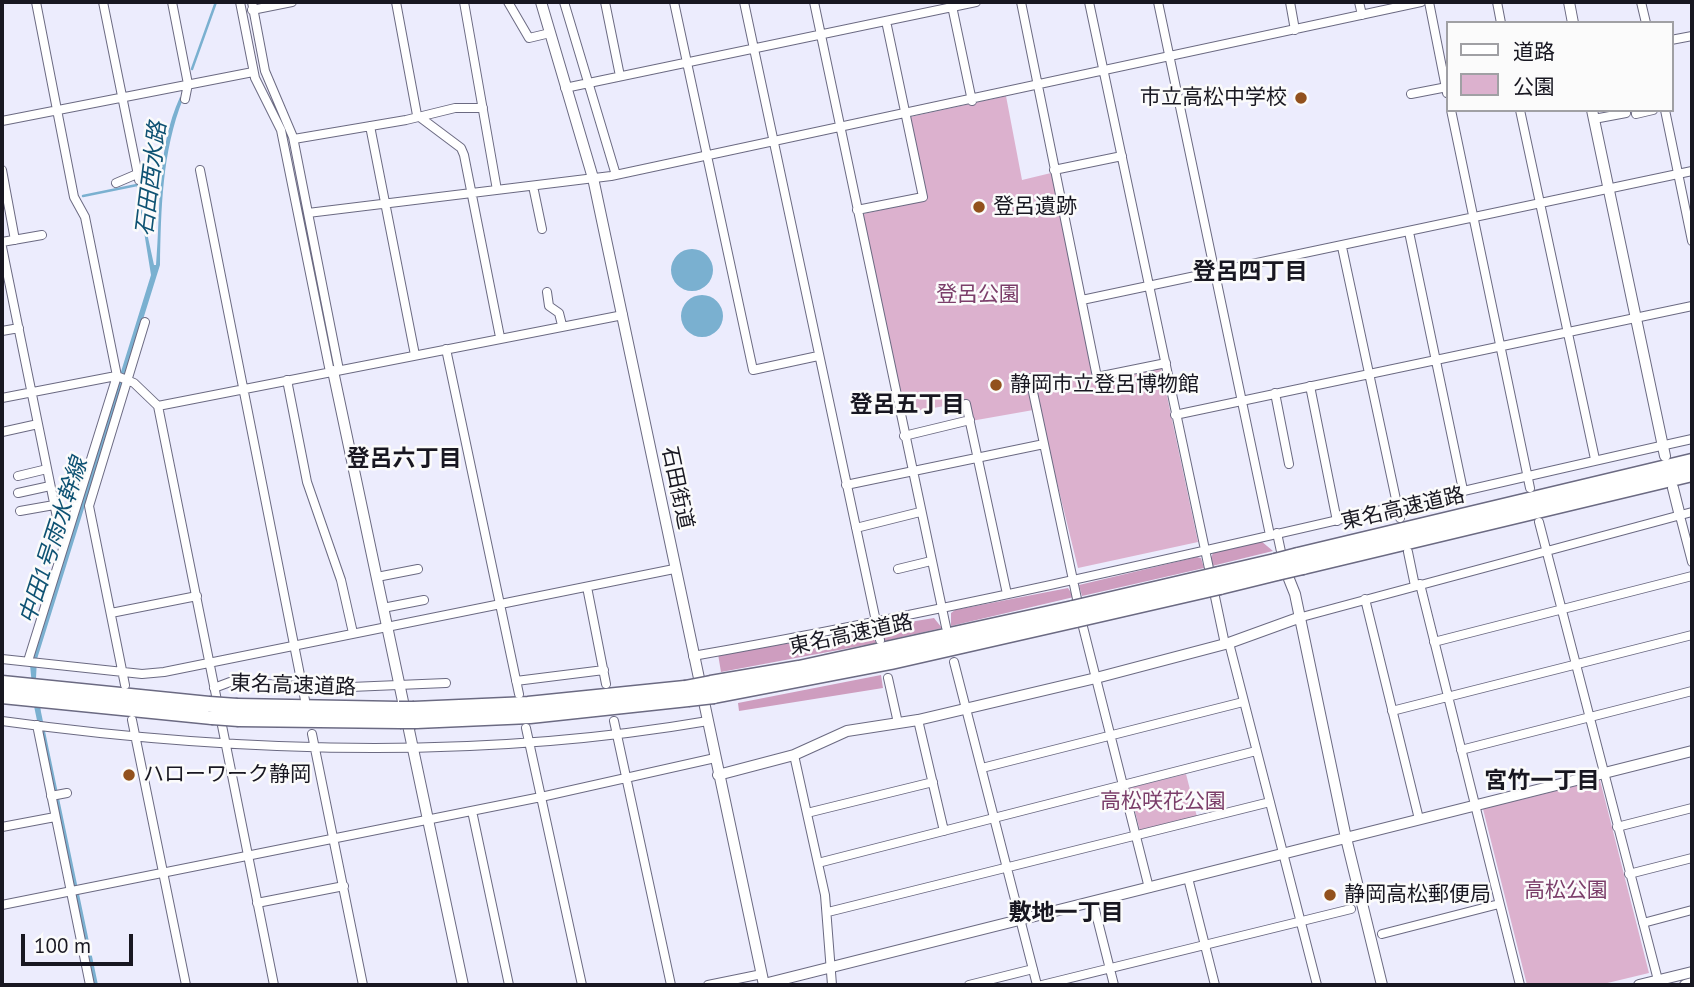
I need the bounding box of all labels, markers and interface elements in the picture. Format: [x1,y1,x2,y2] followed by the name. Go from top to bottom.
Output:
[1446,21,1673,112] legend
[1513,38,1555,65] text: 道路
[1513,73,1555,100] text: 公園
[1140,85,1287,111] place label: 市立高松中学校
[1293,90,1309,106] marker: 市立高松中学校
[131,120,173,238] water label: 石田西水路
[993,194,1077,220] place label: 登呂遺跡
[971,199,987,215] marker: 登呂遺跡
[1193,258,1307,286] district label: 登呂四丁目
[936,282,1020,308] park label: 登呂公園
[1010,372,1199,398] place label: 静岡市立登呂博物館
[988,377,1004,393] marker: 静岡市立登呂博物館
[850,391,964,419] district label: 登呂五丁目
[656,444,698,532] street label: 石田街道
[347,445,461,473] district label: 登呂六丁目
[14,454,94,628] water label: 中田1号雨水幹線
[1339,483,1467,535] street label: 東名高速道路
[787,610,915,660] street label: 東名高速道路
[230,671,356,701] street label: 東名高速道路
[143,762,311,788] place label: ハローワーク静岡
[121,767,137,783] marker: ハローワーク静岡
[1485,767,1599,795] district label: 宮竹一丁目
[1100,789,1226,815] park label: 高松咲花公園
[1524,878,1608,904] park label: 高松公園
[1344,882,1491,908] place label: 静岡高松郵便局
[1322,887,1338,903] marker: 静岡高松郵便局
[1009,899,1123,927] district label: 敷地一丁目
[24,920,136,964] scale bar
[34,932,91,959] text: 100 m

